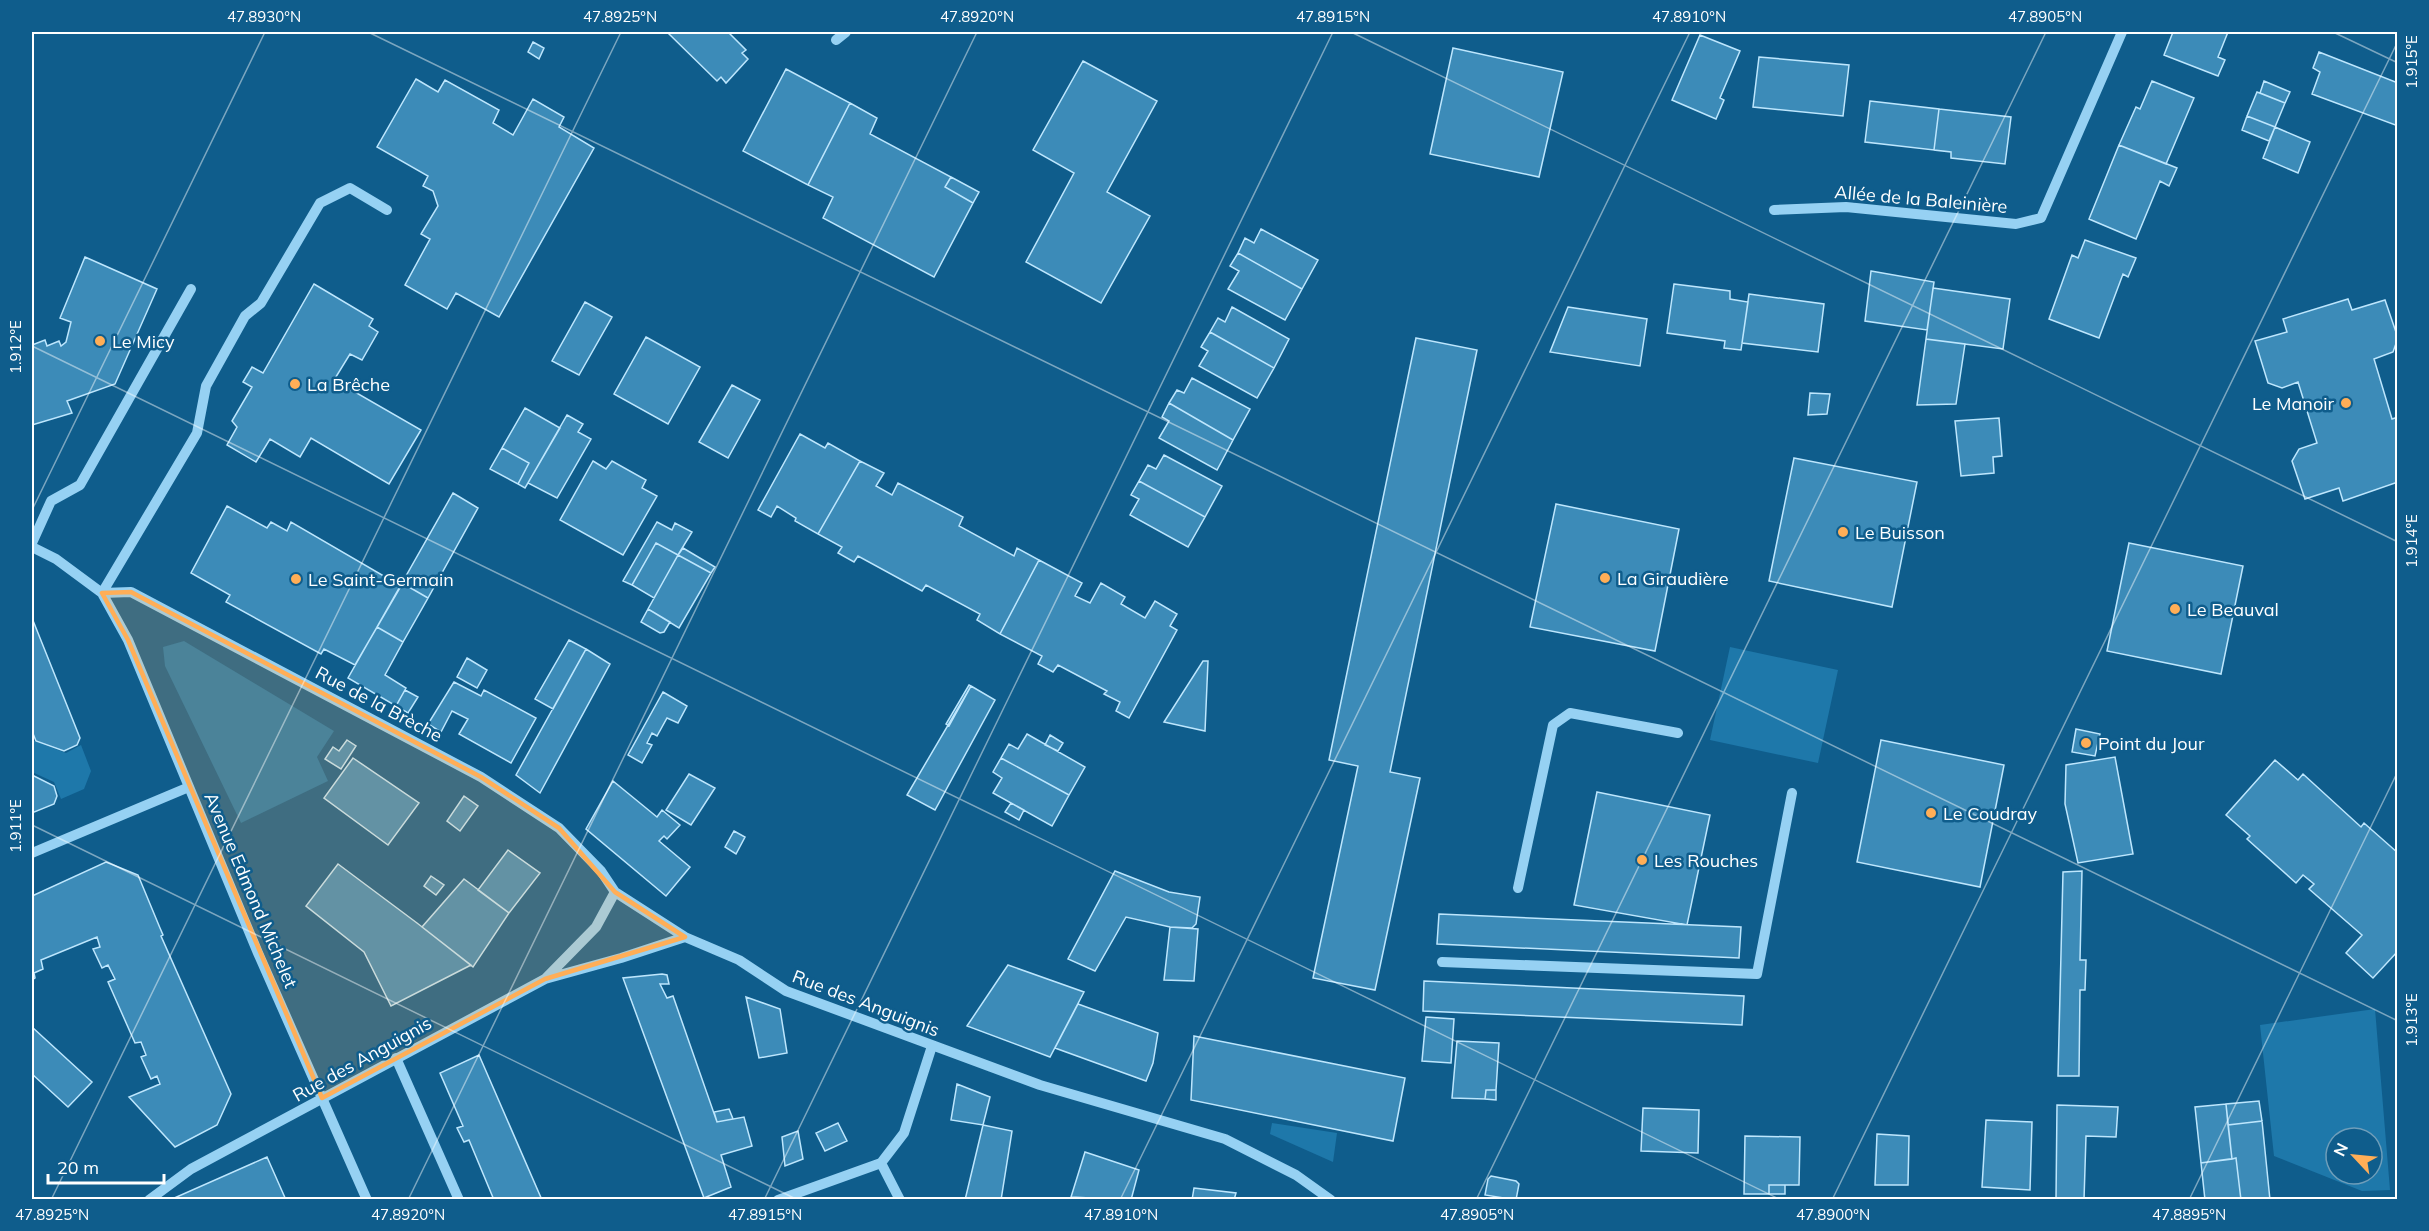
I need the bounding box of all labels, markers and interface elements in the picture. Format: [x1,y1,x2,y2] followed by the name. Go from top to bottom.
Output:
[227,7,301,26] text: 47.8930°N
[583,7,657,26] text: 47.8925°N
[940,7,1014,26] text: 47.8920°N
[1296,7,1370,26] text: 47.8915°N
[1652,7,1726,26] text: 47.8910°N
[2008,7,2082,26] text: 47.8905°N
[2402,35,2421,89] text: 1.915°E
[1834,180,2008,218] street label: Allée de la Baleinière
[6,320,25,374] text: 1.912°E
[112,330,175,353] place label: Le Micy
[93,334,107,348] marker: Le Micy
[307,373,390,396] place label: La Brêche
[288,377,302,391] marker: La Brêche
[2252,392,2334,415] place label: Le Manoir
[2339,396,2353,410] marker: Le Manoir
[2402,514,2421,568] text: 1.914°E
[1855,521,1945,544] place label: Le Buisson
[1836,525,1850,539] marker: Le Buisson
[1617,567,1728,590] place label: La Giraudière
[308,568,454,591] place label: Le Saint-Germain
[1598,571,1612,585] marker: La Giraudière
[289,572,303,586] marker: Le Saint-Germain
[2187,598,2279,621] place label: Le Beauval
[2168,602,2182,616] marker: Le Beauval
[312,661,446,747] street label: Rue de la Brèche
[2098,732,2205,755] place label: Point du Jour
[2079,736,2093,750] marker: Point du Jour
[199,789,303,991] street label: Avenue Edmond Michelet
[6,799,25,853] text: 1.911°E
[1943,802,2038,825] place label: Le Coudray
[1924,806,1938,820] marker: Le Coudray
[1654,849,1758,872] place label: Les Rouches
[1635,853,1649,867] marker: Les Rouches
[789,964,943,1042] street label: Rue des Anguignis
[2402,993,2421,1047] text: 1.913°E
[288,1011,436,1107] street label: Rue des Anguignis
[2324,1126,2384,1186] north arrow
[2329,1140,2352,1159] text: N
[48,1147,164,1185] scale bar
[57,1156,99,1179] text: 20 m
[15,1205,89,1224] text: 47.8925°N
[371,1205,445,1224] text: 47.8920°N
[728,1205,802,1224] text: 47.8915°N
[1084,1205,1158,1224] text: 47.8910°N
[1440,1205,1514,1224] text: 47.8905°N
[1796,1205,1870,1224] text: 47.8900°N
[2152,1205,2226,1224] text: 47.8895°N

